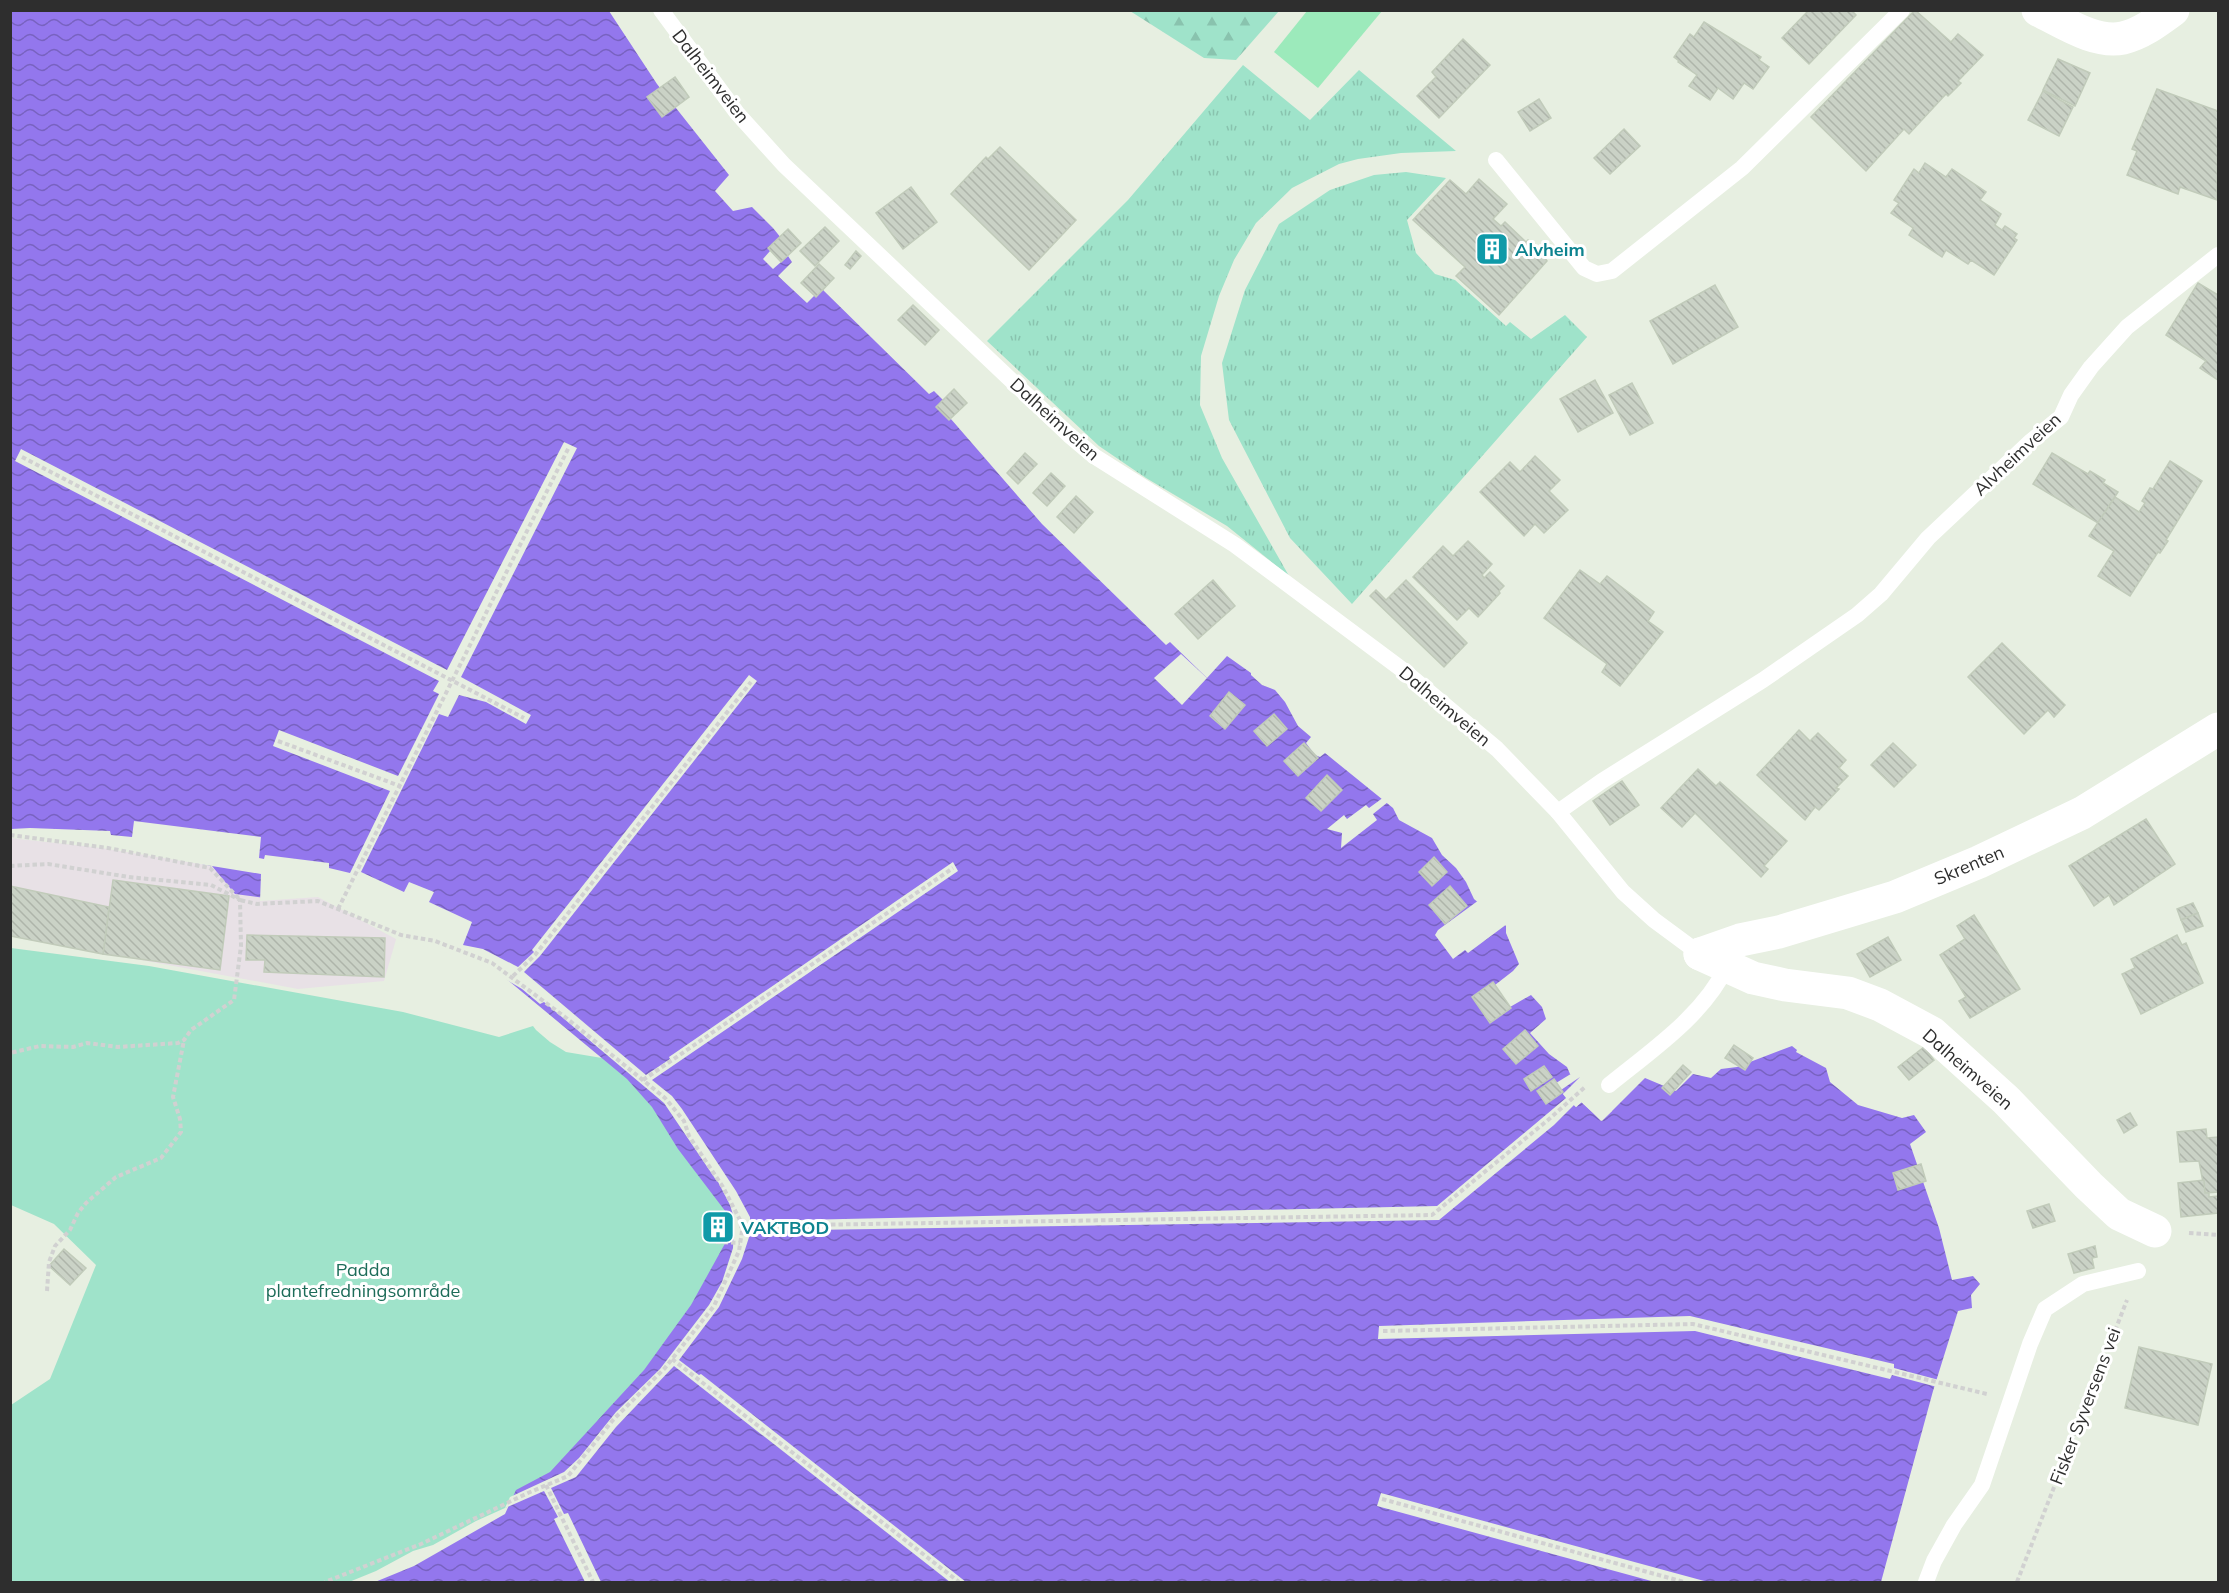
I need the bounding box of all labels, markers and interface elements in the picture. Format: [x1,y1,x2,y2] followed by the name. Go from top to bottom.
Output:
[667,25,755,127] street label: Dalheimveien
[1474,231,1510,267] building icon: Alvheim
[1515,238,1585,261] place label: Alvheim
[1005,373,1105,465] street label: Dalheimveien
[1968,408,2066,500] street label: Alvheimveien
[1394,661,1496,751] street label: Dalheimveien
[1931,840,2007,890] street label: Skrenten
[1918,1023,2018,1115] street label: Dalheimveien
[700,1209,736,1245] building icon: VAKTBOD
[740,1216,829,1239] place label: VAKTBOD
[266,1258,460,1302] park label: Padda plantefredningsområde
[2044,1324,2126,1488] street label: Fisker Syversens vei

